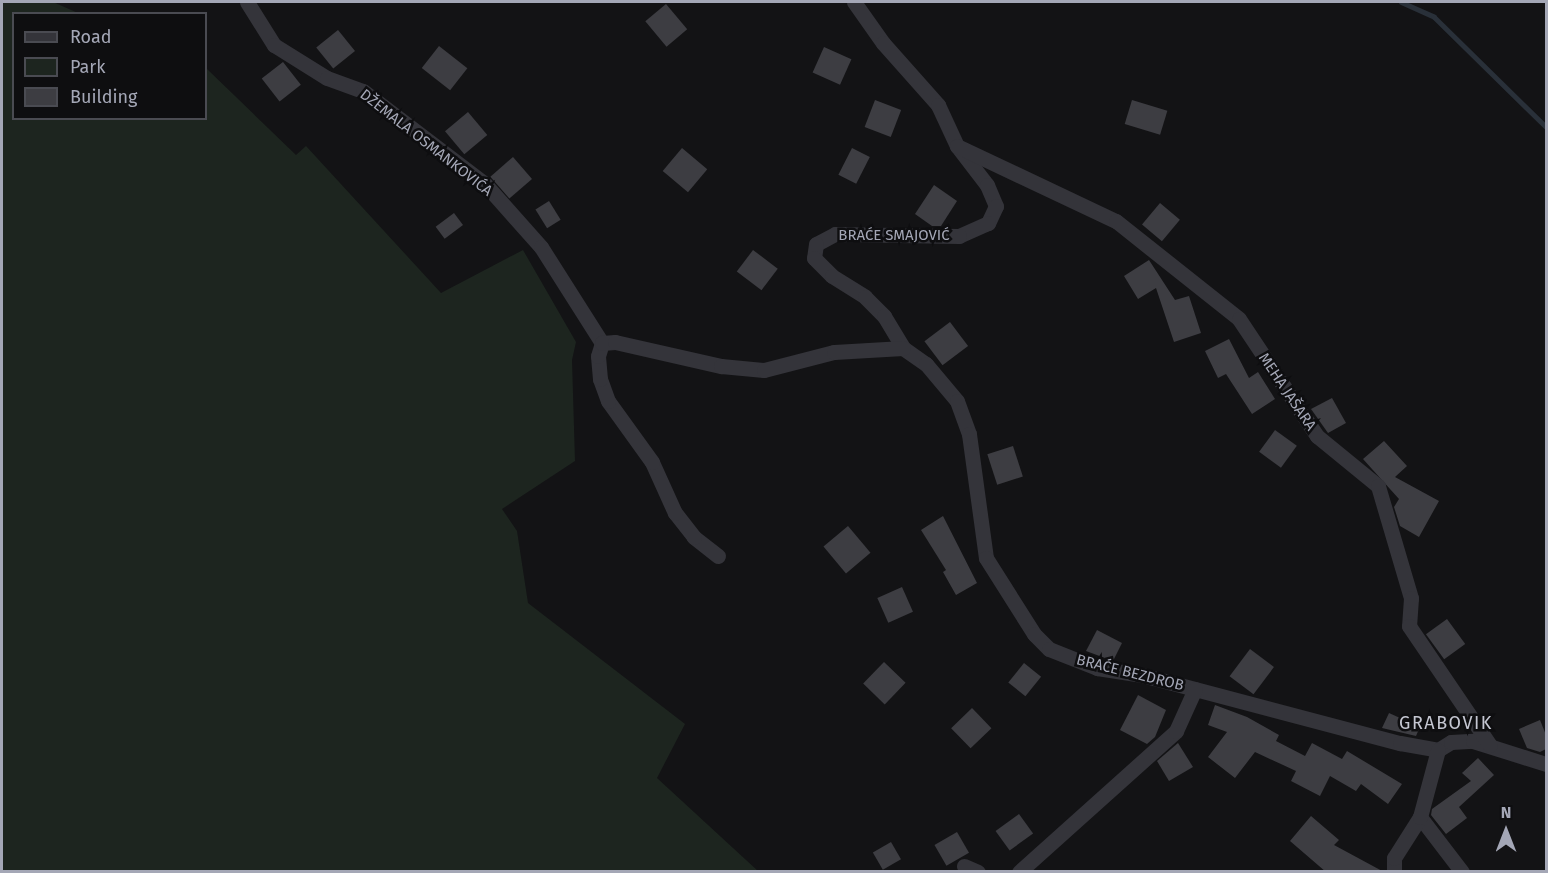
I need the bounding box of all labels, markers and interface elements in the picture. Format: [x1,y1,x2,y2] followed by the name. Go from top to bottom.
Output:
[12,12,207,120] legend
[70,26,112,48] text: Road
[70,56,105,78] text: Park
[70,86,137,108] text: Building
[356,86,496,200] street label: DŽEMALA OSMANKOVIĆA
[838,227,950,245] street label: BRAĆE SMAJOVIĆ
[1254,350,1320,434] street label: MEHA JAŠARA
[1074,651,1186,695] street label: BRAĆE BEZDROB
[1399,712,1493,734] district label: GRABOVIK
[1476,801,1536,861] north arrow
[1501,803,1511,822] text: N

